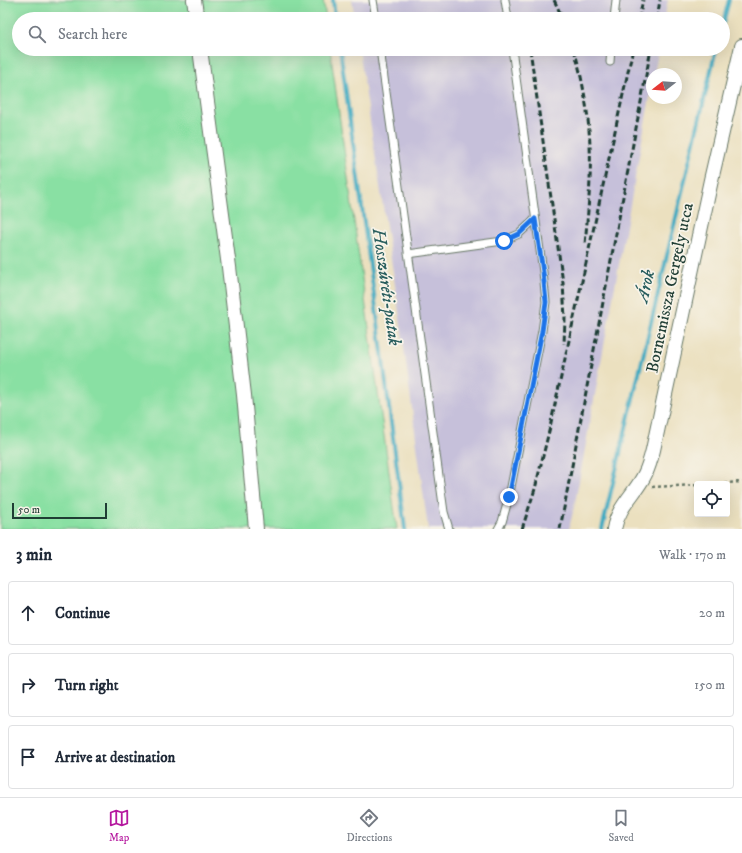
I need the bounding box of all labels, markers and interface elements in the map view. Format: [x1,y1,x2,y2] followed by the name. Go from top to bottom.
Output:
[12,12,730,56] search box
[26,23,48,45] icon: search
[58,25,127,44] text: Search here
[646,68,682,104] north arrow
[641,200,699,375] street label: Bornemissza Gergely utca
[367,226,405,348] water label: Hosszúréti-patak
[495,232,513,250] route start
[631,267,660,306] water label: Árok
[694,481,730,517] map controls
[694,481,730,517] button: locate
[500,488,518,506] route end
[12,501,107,520] scale bar
[18,503,40,517] text: 50 m
[16,544,52,566] text: 3 min
[659,547,726,563] text: Walk · 170 m
[17,602,39,624] icon: ahead
[55,604,110,623] text: Continue
[699,605,725,621] text: 20 m
[17,674,39,696] icon: right
[55,676,118,695] text: Turn right
[694,677,725,693] text: 150 m
[17,746,39,768] icon: arrive
[55,748,175,767] text: Arrive at destination
[108,807,130,845] tab: Map
[347,807,392,845] tab: Directions
[609,807,634,845] tab: Saved

